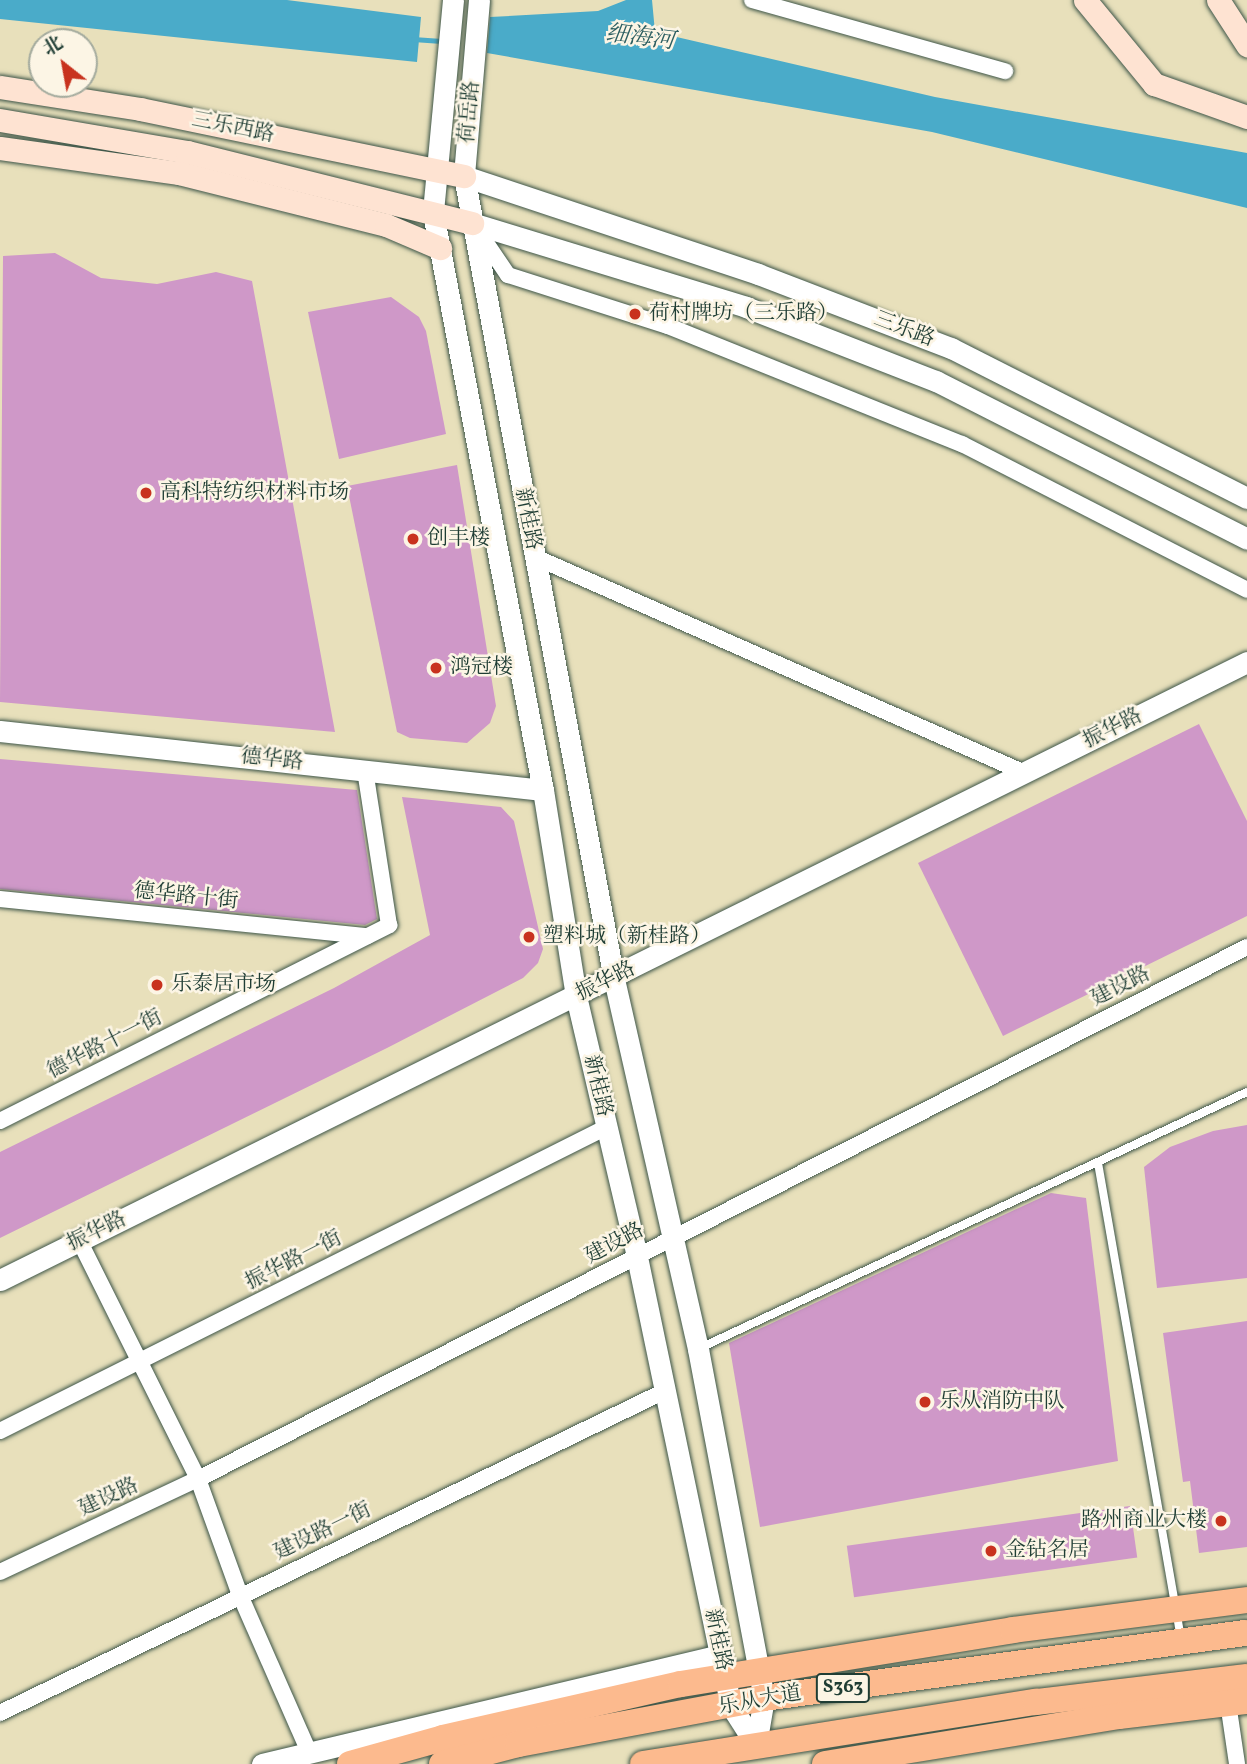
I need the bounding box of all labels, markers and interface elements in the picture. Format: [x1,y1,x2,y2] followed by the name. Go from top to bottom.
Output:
[604,20,676,56] water label: 细海河
[28,28,98,98] north arrow
[38,31,68,63] text: 北
[455,80,485,144] street label: 荷岳路
[189,108,277,148] street label: 三乐西路
[649,301,838,327] place label: 荷村牌坊（三乐路）
[627,306,643,322] marker: 荷村牌坊（三乐路）
[870,307,938,353] street label: 三乐路
[160,480,349,506] place label: 高科特纺织材料市场
[138,485,154,501] marker: 高科特纺织材料市场
[509,486,545,552] street label: 新桂路
[427,526,490,552] place label: 创丰楼
[405,531,421,547] marker: 创丰楼
[450,655,513,681] place label: 鸿冠楼
[428,660,444,676] marker: 鸿冠楼
[1079,703,1147,755] street label: 振华路
[239,744,305,776] street label: 德华路
[132,879,240,915] street label: 德华路十街
[543,924,711,950] place label: 塑料城（新桂路）
[521,929,537,945] marker: 塑料城（新桂路）
[572,957,640,1007] street label: 振华路
[1087,961,1155,1013] street label: 建设路
[171,972,276,998] place label: 乐泰居市场
[149,977,165,993] marker: 乐泰居市场
[43,1005,167,1085] street label: 德华路十一街
[578,1052,616,1120] street label: 新桂路
[63,1207,131,1257] street label: 振华路
[581,1218,649,1270] street label: 建设路
[242,1226,346,1296] street label: 振华路一街
[939,1389,1065,1415] place label: 乐从消防中队
[917,1394,933,1410] marker: 乐从消防中队
[75,1473,143,1523] street label: 建设路
[270,1498,376,1566] street label: 建设路一街
[1081,1508,1207,1534] place label: 路州商业大楼
[1213,1513,1229,1529] marker: 路州商业大楼
[1005,1538,1089,1564] place label: 金钻名居
[983,1543,999,1559] marker: 金钻名居
[698,1607,736,1673] street label: 新桂路
[815,1672,871,1704] road number: S363
[716,1681,804,1721] street label: 乐从大道

